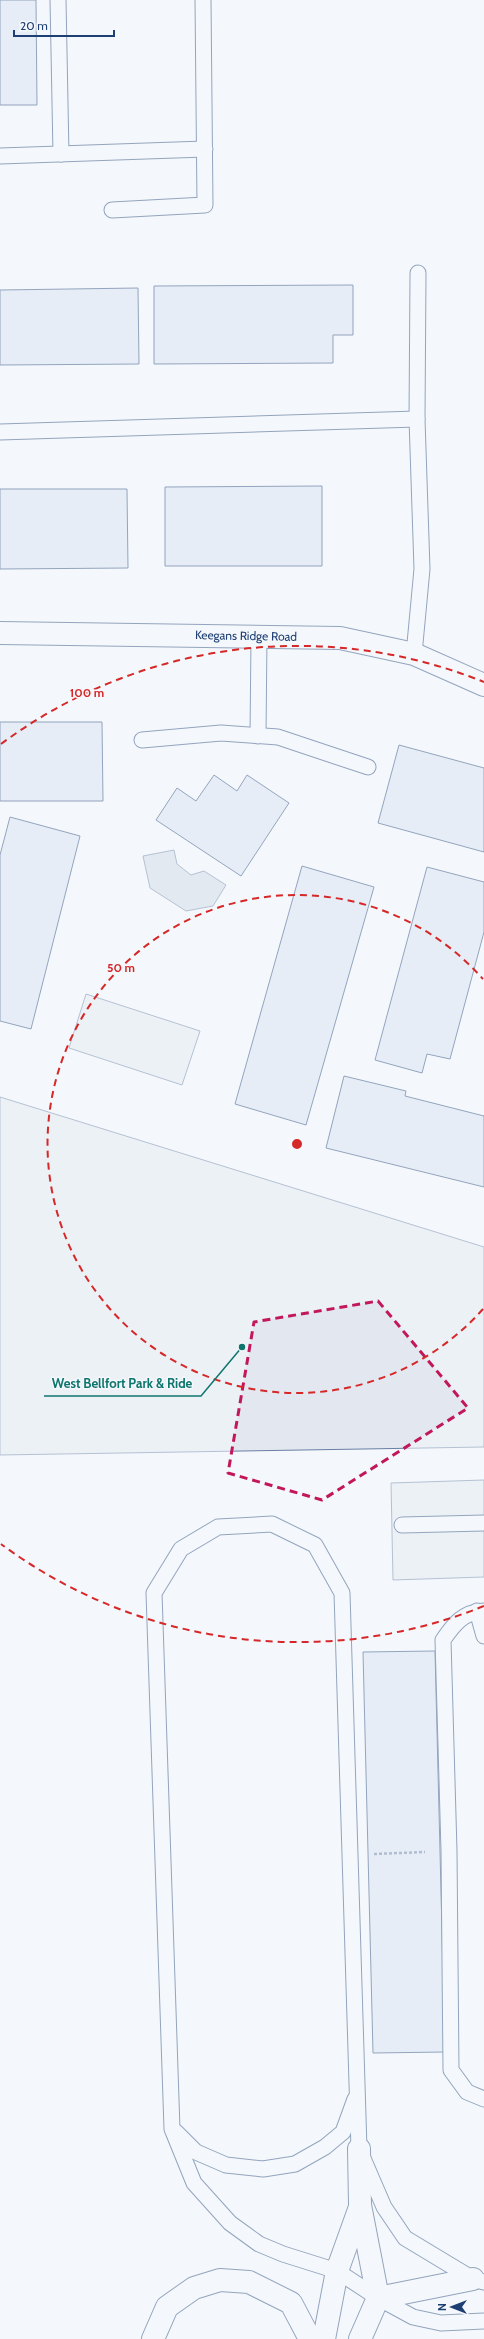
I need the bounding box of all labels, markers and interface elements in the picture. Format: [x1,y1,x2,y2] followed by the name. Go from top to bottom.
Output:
[14,12,114,38] scale bar
[20,18,48,33] text: 20 m
[195,627,297,644] street label: Keegans Ridge Road
[70,685,104,700] text: 100 m
[107,960,135,975] text: 50 m
[290,1137,304,1151] centre of rings
[44,1371,201,1396] callout: West Bellfort Park & Ride
[52,1375,193,1391] text: West Bellfort Park & Ride
[432,2287,472,2327] north arrow
[435,2303,449,2311] text: N

